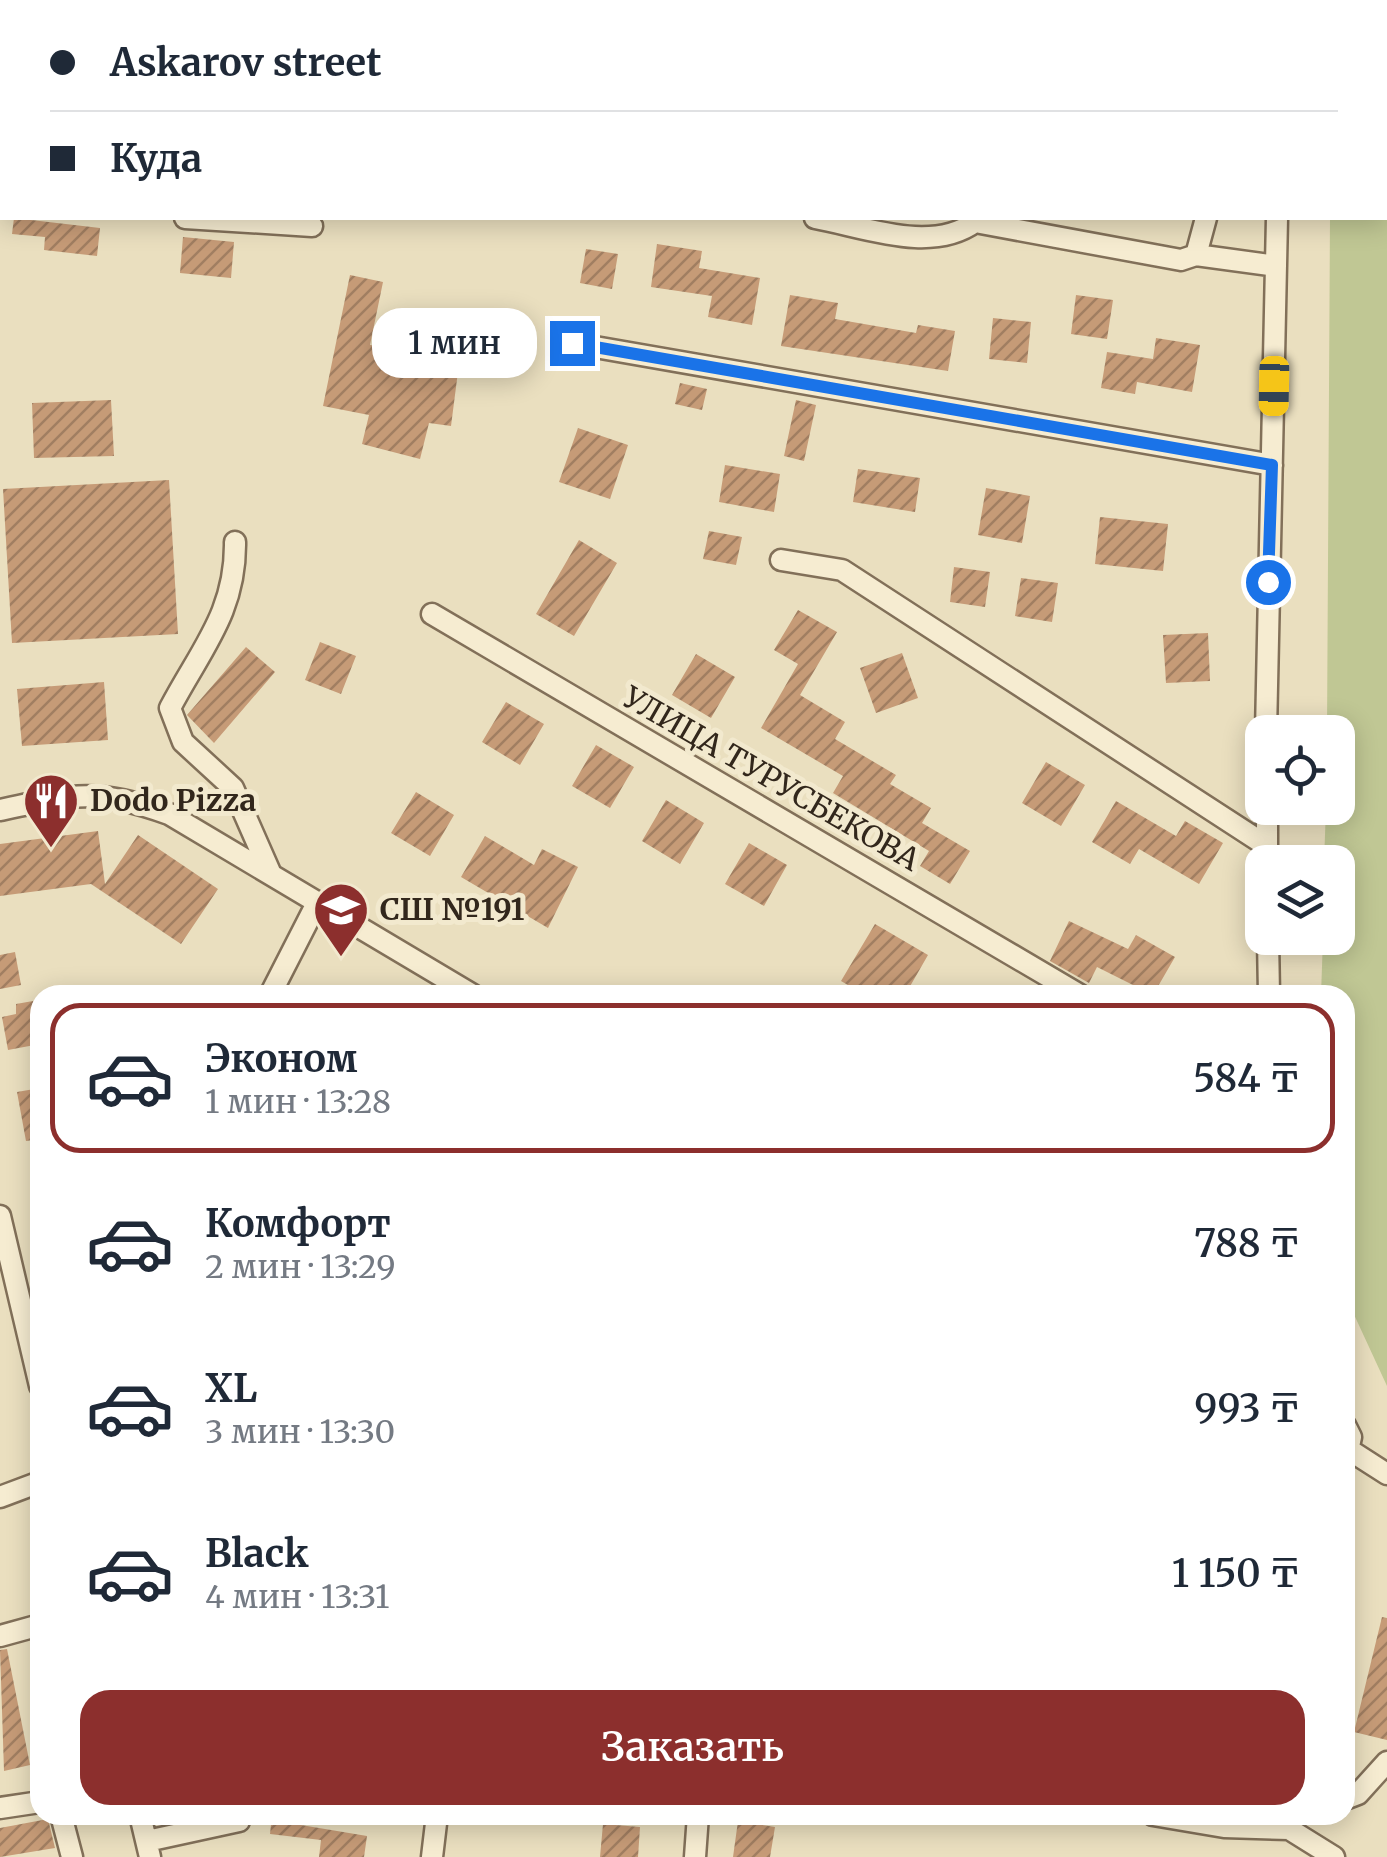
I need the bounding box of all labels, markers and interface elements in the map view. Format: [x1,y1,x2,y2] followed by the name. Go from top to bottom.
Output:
[110,39,381,86] text: Askarov street
[110,135,202,182] text: Куда
[372,308,537,378] callout: 1 мин
[550,321,595,366] route end
[408,323,501,363] text: 1 мин
[1258,356,1290,416] car
[1246,560,1291,605] route start
[616,677,927,879] street label: УЛИЦА ТУРУСБЕКОВА
[1245,715,1355,955] map controls
[1245,715,1355,825] button: locate
[21,771,81,850] restaurant icon: Dodo Pizza
[90,781,256,819] place label: Dodo Pizza
[1245,845,1355,955] button: layers
[311,880,371,959] school or university icon: СШ №191
[380,890,525,928] place label: СШ №191
[85,1033,175,1123] icon: car
[205,1035,358,1082] text: Эконом
[1193,1055,1300,1102] text: 584 ₸
[205,1082,391,1122] text: 1 мин · 13:28
[85,1198,175,1288] icon: car
[205,1200,391,1247] text: Комфорт
[1194,1220,1300,1267] text: 788 ₸
[205,1247,396,1287] text: 2 мин · 13:29
[85,1363,175,1453] icon: car
[205,1365,257,1412] text: XL
[1194,1385,1300,1432] text: 993 ₸
[205,1412,395,1452] text: 3 мин · 13:30
[85,1528,175,1618] icon: car
[205,1530,309,1577] text: Black
[1172,1550,1300,1597] text: 1 150 ₸
[205,1577,390,1617] text: 4 мин · 13:31
[80,1690,1305,1805] button: Заказать

